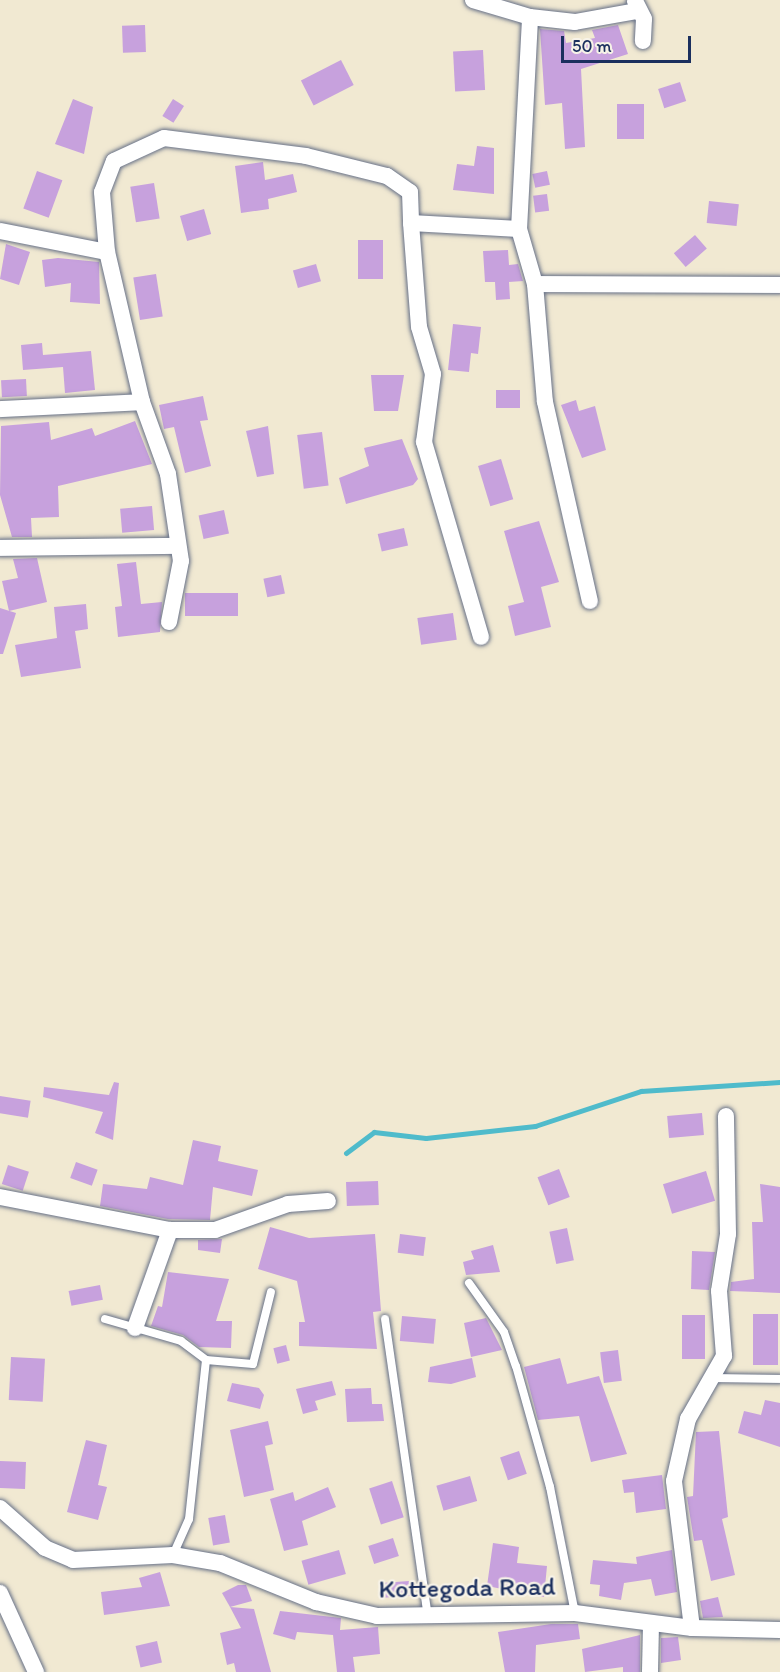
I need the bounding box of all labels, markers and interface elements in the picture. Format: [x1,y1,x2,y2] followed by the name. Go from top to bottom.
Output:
[564,24,694,62] scale bar
[572,35,612,57] text: 50 m
[378,1571,556,1605] street label: Kottegoda Road

